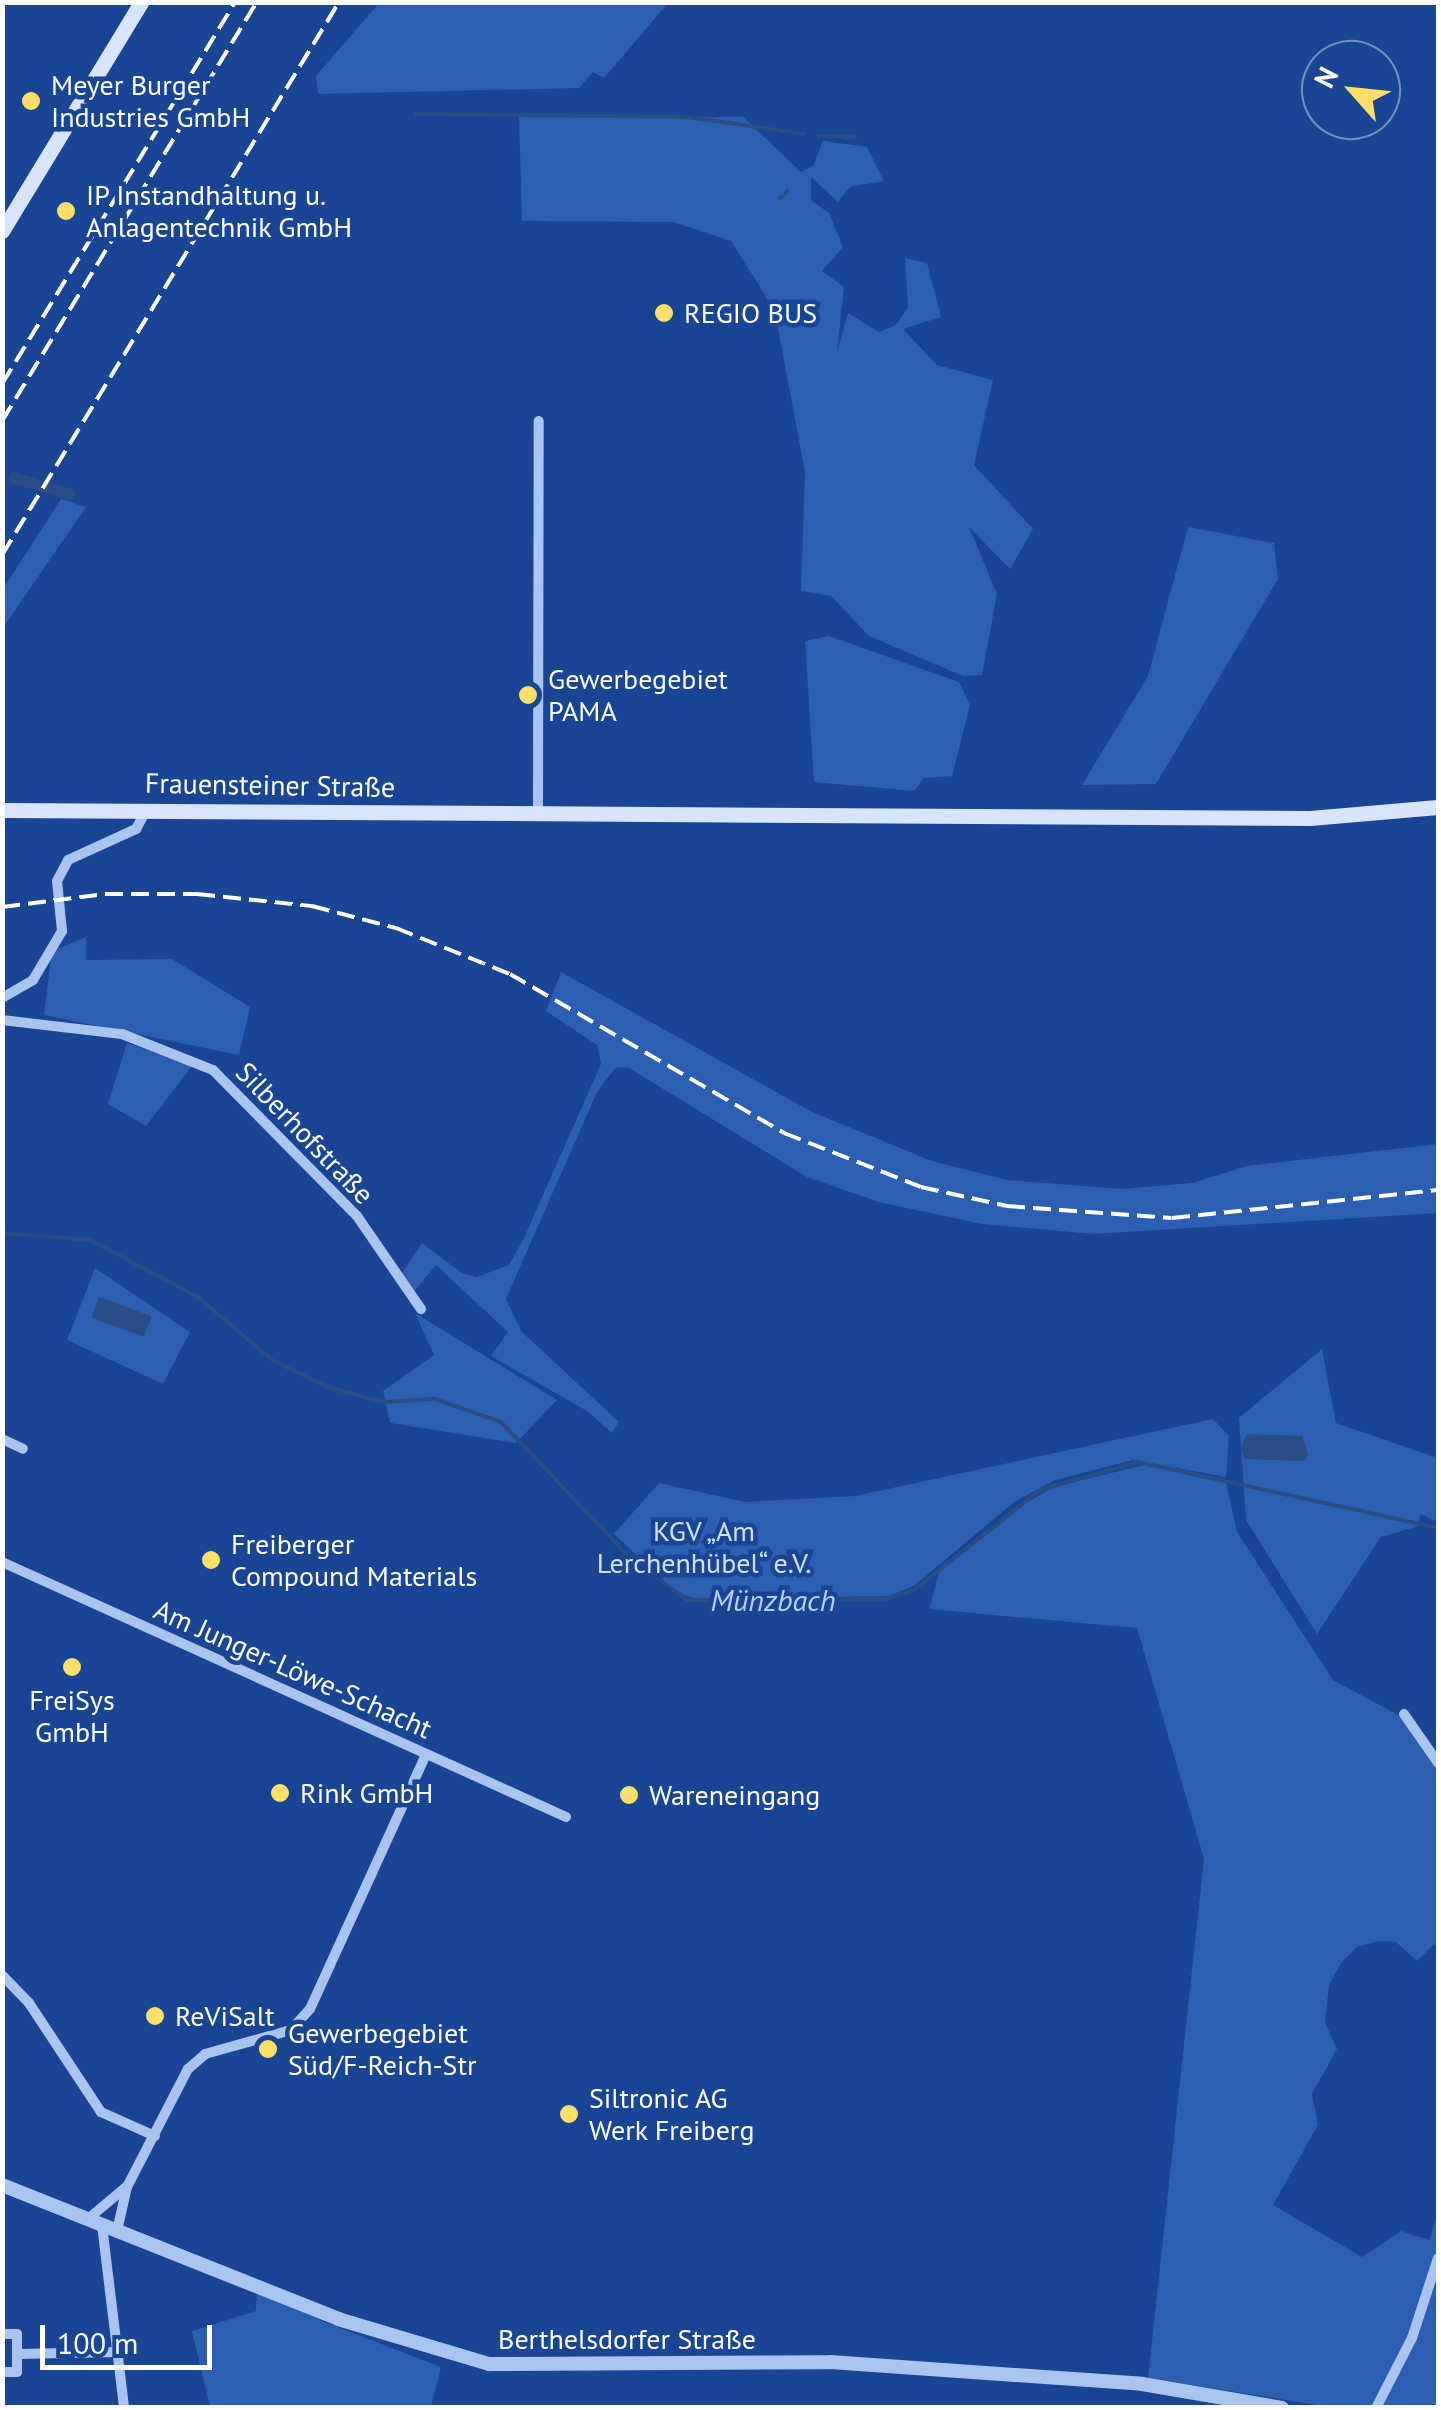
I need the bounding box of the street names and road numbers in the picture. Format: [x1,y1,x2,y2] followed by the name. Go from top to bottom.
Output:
[145,766,395,804] street label: Frauensteiner Straße
[229,1055,381,1211] street label: Silberhofstraße
[149,1593,437,1745] street label: Am Junger-Löwe-Schacht
[498,2322,756,2356] street label: Berthelsdorfer Straße

